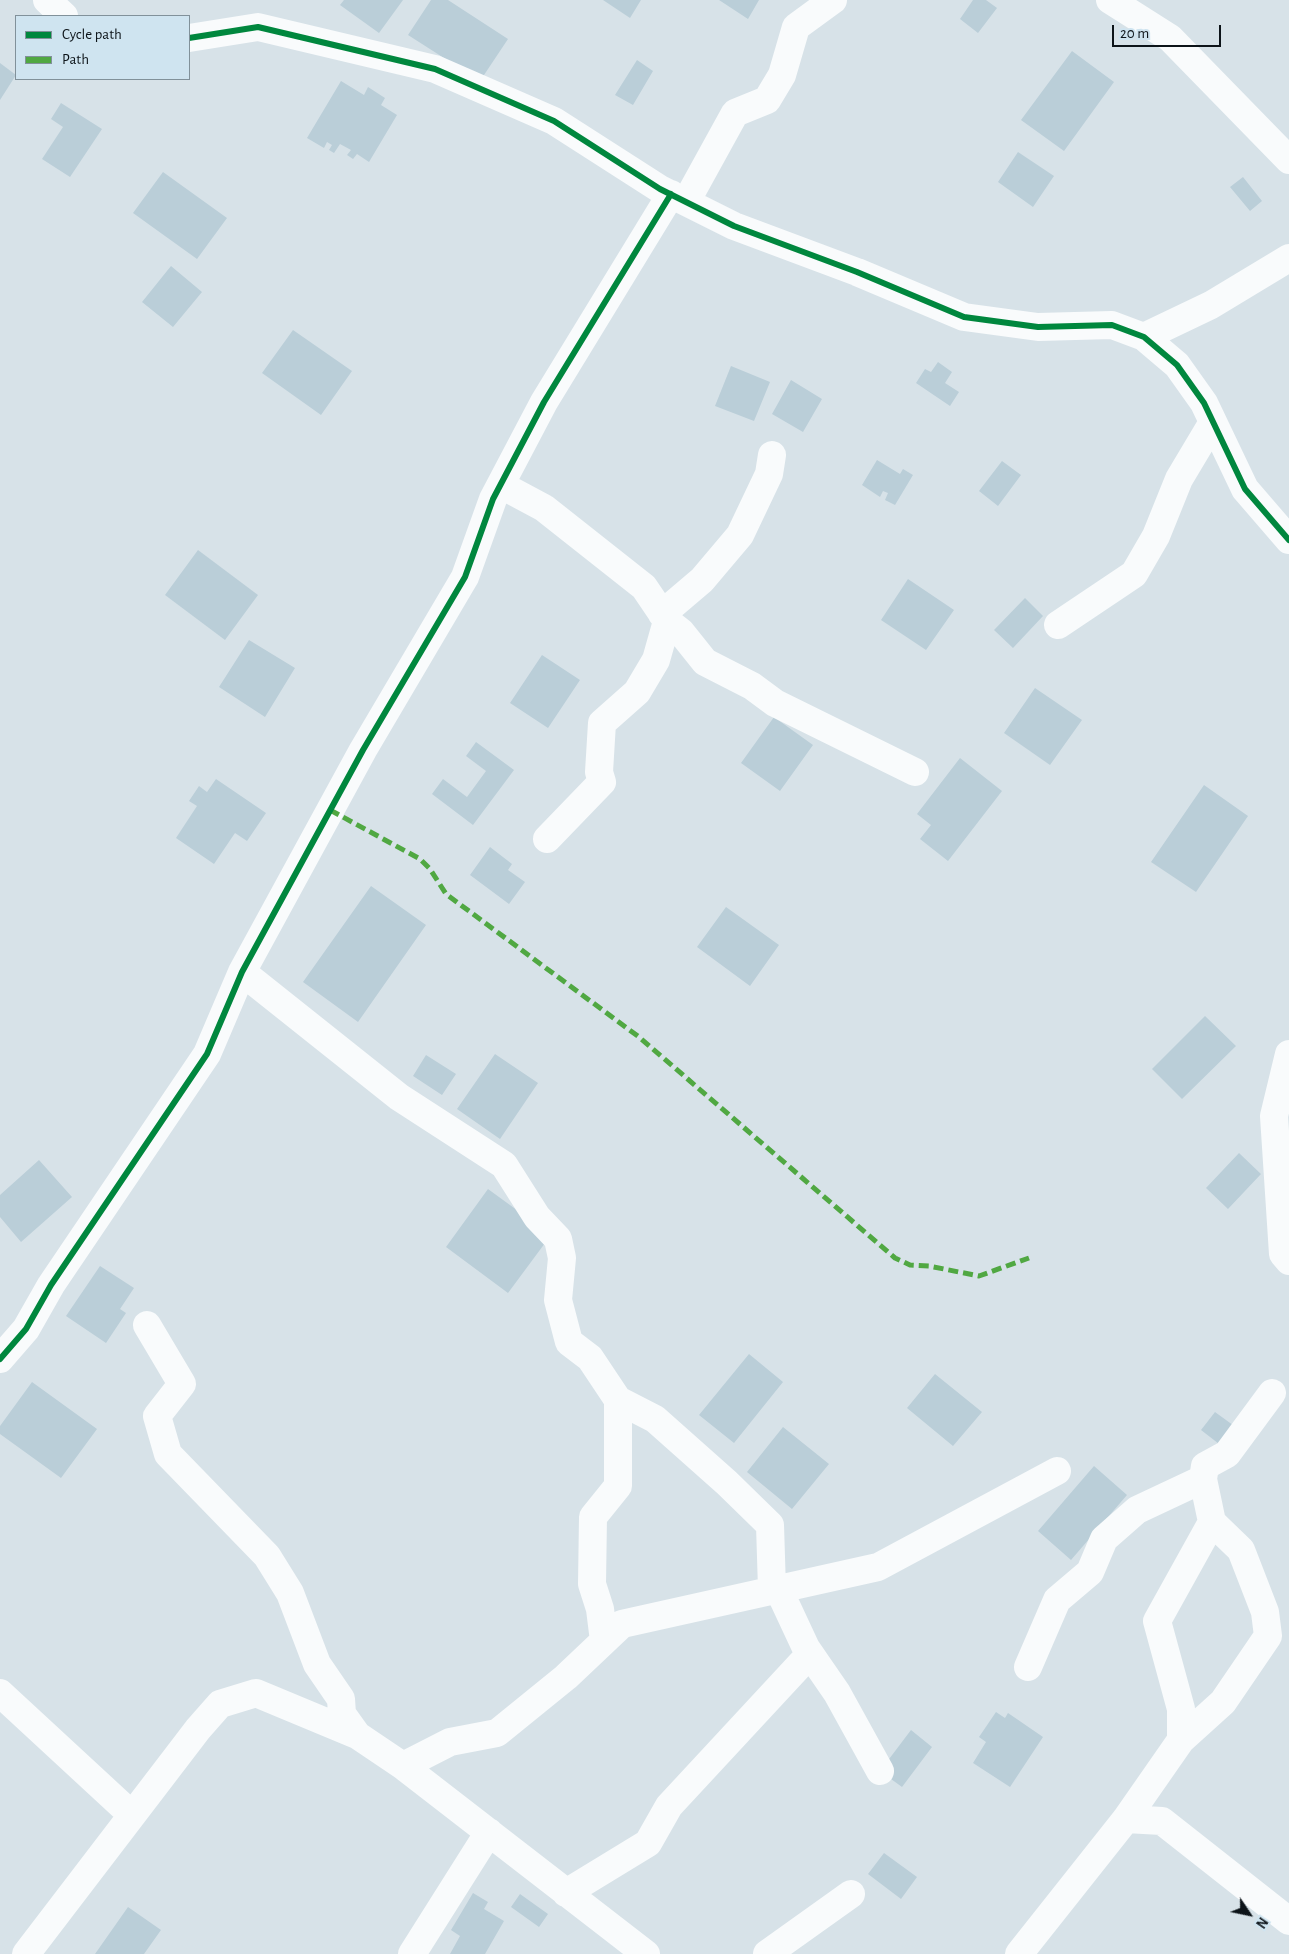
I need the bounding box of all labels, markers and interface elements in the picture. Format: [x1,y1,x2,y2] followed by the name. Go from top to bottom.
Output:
[15,15,190,80] legend
[1114,15,1223,47] scale bar
[1120,26,1149,41] text: 20 m
[62,27,122,42] text: Cycle path
[62,52,89,67] text: Path
[1224,1889,1274,1939] north arrow
[1253,1914,1270,1930] text: N

